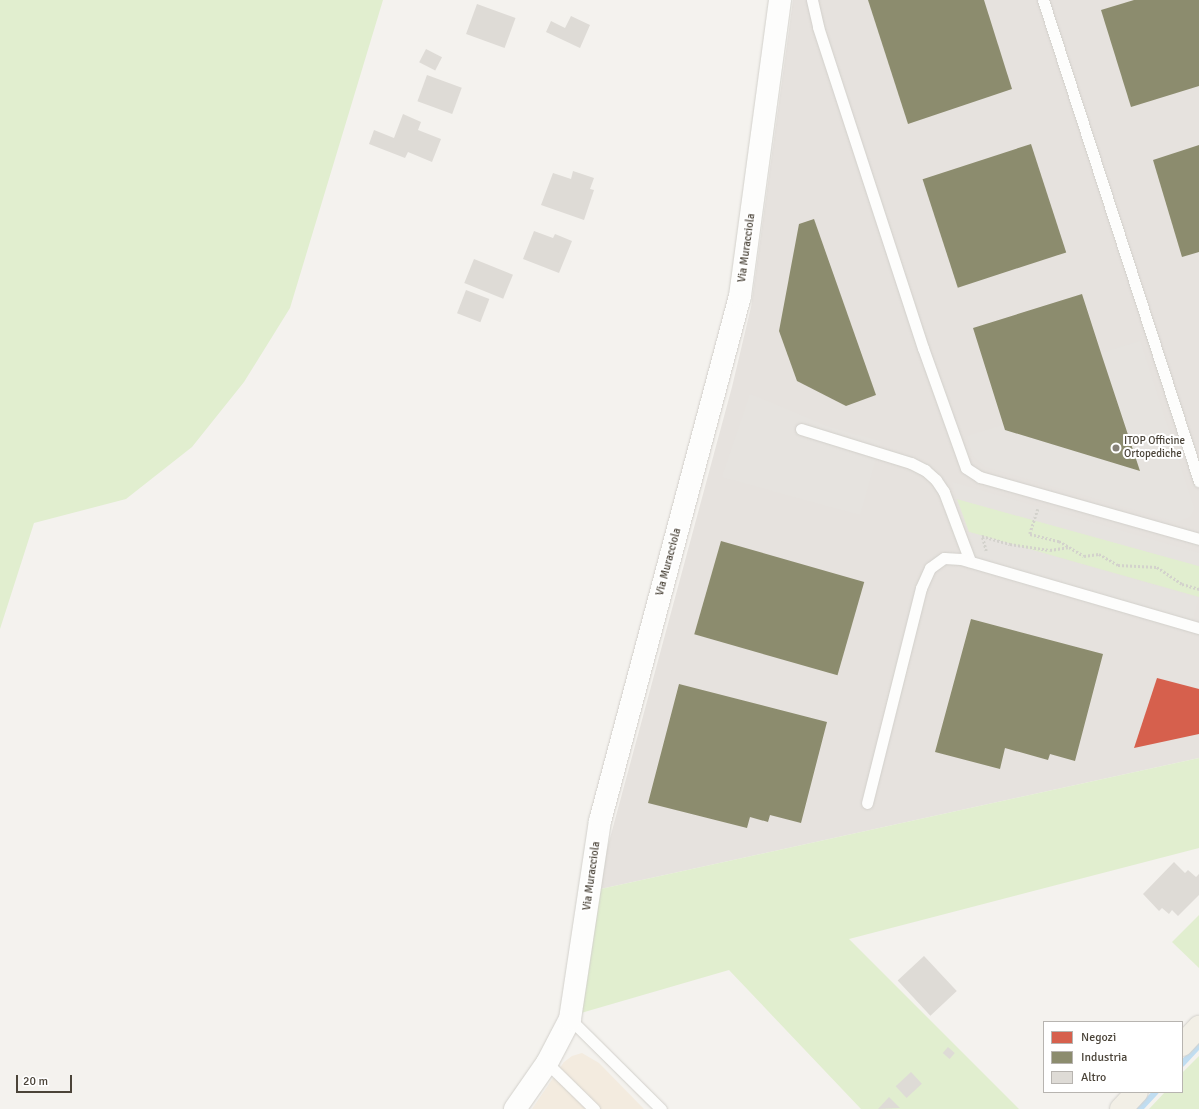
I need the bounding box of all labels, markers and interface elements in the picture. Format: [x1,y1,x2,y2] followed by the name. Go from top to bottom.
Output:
[736,213,758,283] street label: Via Muracciola
[1124,435,1185,461] place label: ITOP Officine Ortopediche
[1111,443,1121,453] marker: ITOP Officine Ortopediche
[654,527,684,597] street label: Via Muracciola
[581,841,603,911] street label: Via Muracciola
[1043,1021,1183,1093] legend
[1081,1030,1116,1045] text: Negozi
[1081,1050,1127,1065] text: Industria
[18,1067,74,1093] scale bar
[1081,1070,1106,1085] text: Altro
[23,1074,48,1089] text: 20 m

